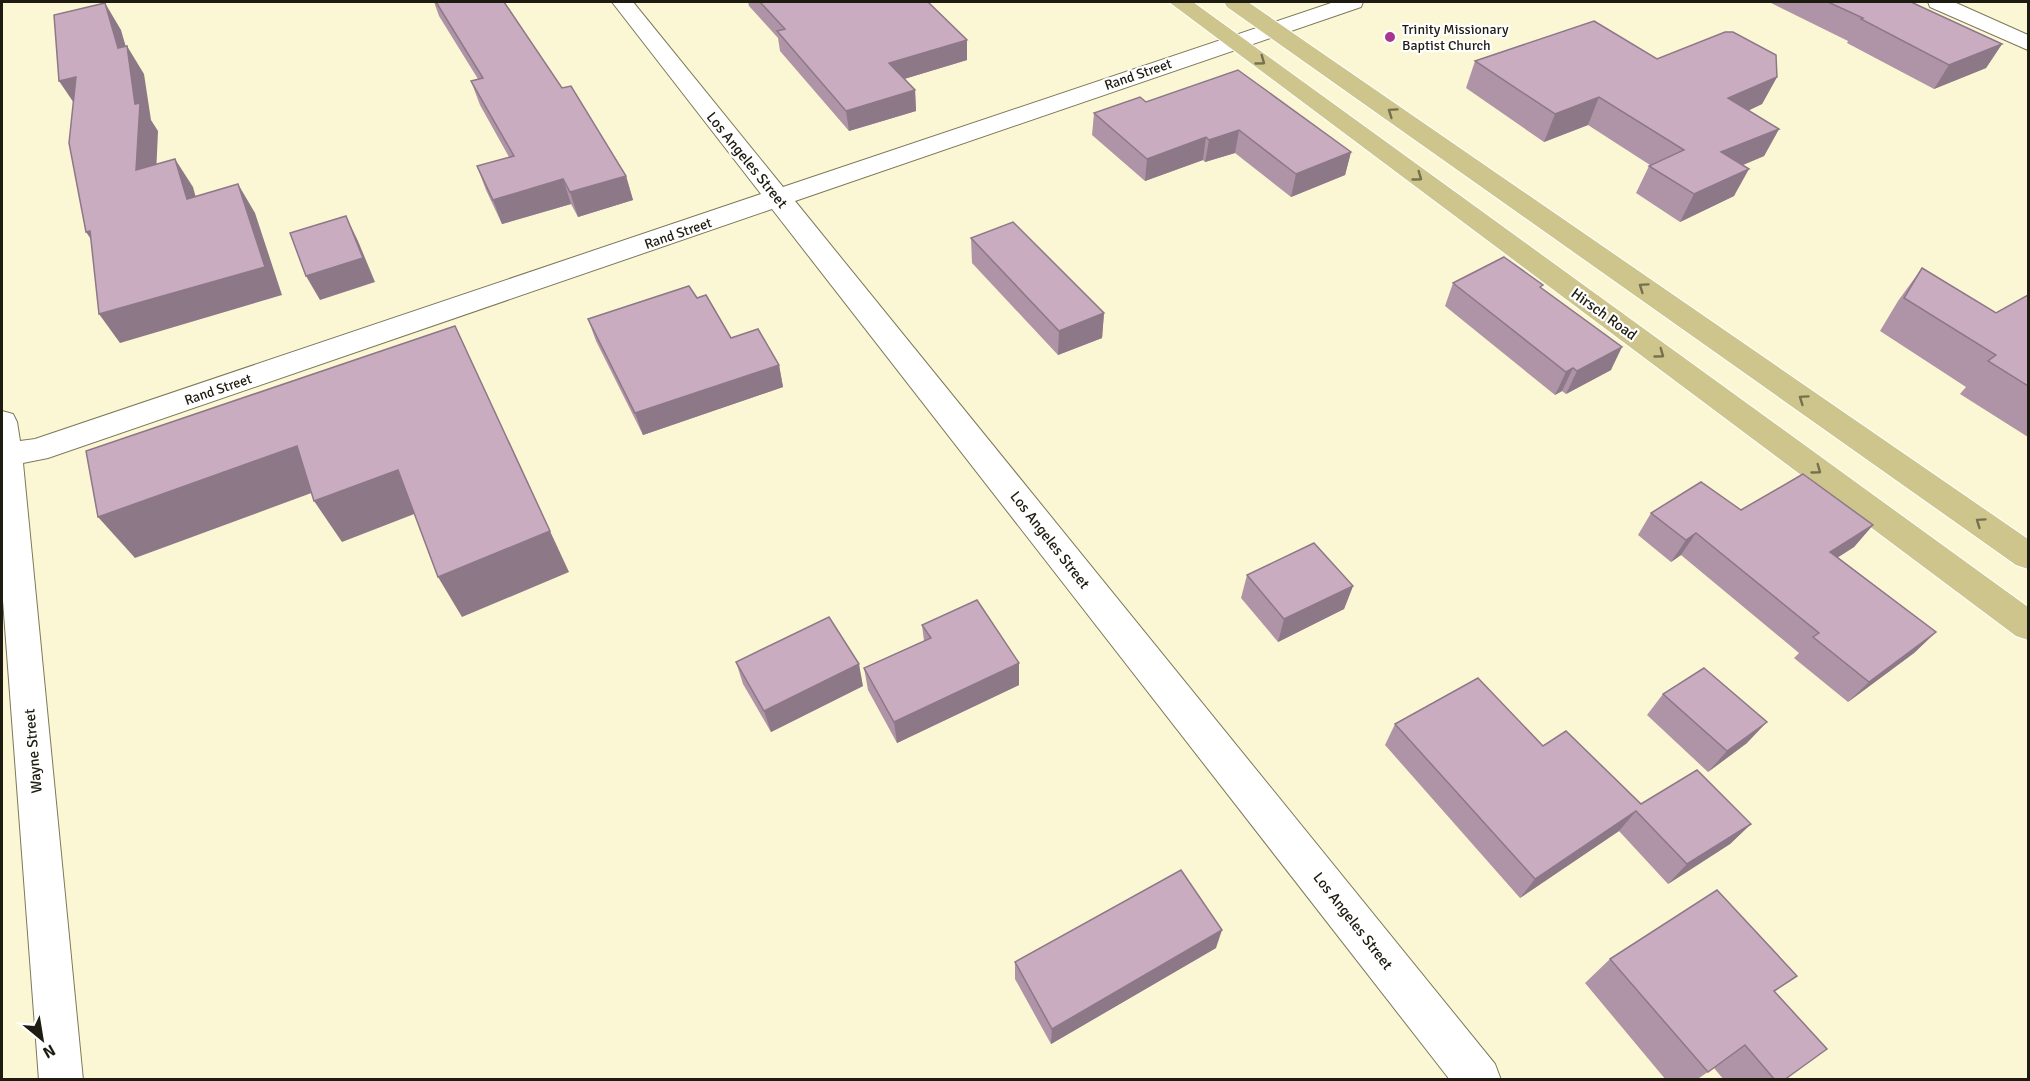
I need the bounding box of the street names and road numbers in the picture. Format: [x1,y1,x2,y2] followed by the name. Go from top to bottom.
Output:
[1102,55,1174,94] street label: Rand Street
[703,108,791,212] street label: Los Angeles Street
[642,214,714,253] street label: Rand Street
[1568,284,1640,344] street label: Hirsch Road
[182,370,254,409] street label: Rand Street
[1006,488,1094,592] street label: Los Angeles Street
[20,708,46,794] street label: Wayne Street
[1309,869,1397,973] street label: Los Angeles Street

